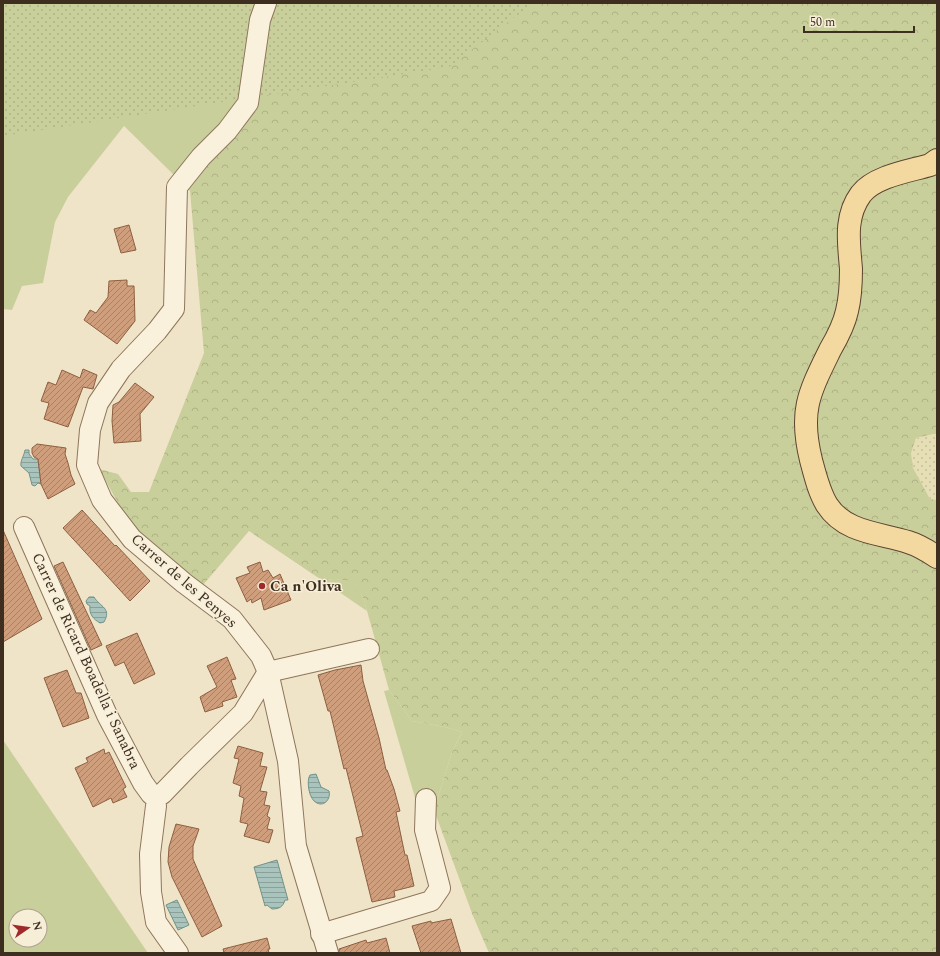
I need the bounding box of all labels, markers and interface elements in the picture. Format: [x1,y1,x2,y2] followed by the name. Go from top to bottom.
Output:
[804,8,914,34] scale bar
[810,13,835,32] text: 50 m
[126,528,242,634] street label: Carrer de les Penyes
[26,549,147,774] street label: Carrer de Ricard Boadella i Sanabra
[270,575,342,598] place label: Ca n'Oliva
[257,581,267,591] marker: Ca n'Oliva
[8,908,48,948] north arrow
[28,920,47,932] text: N

